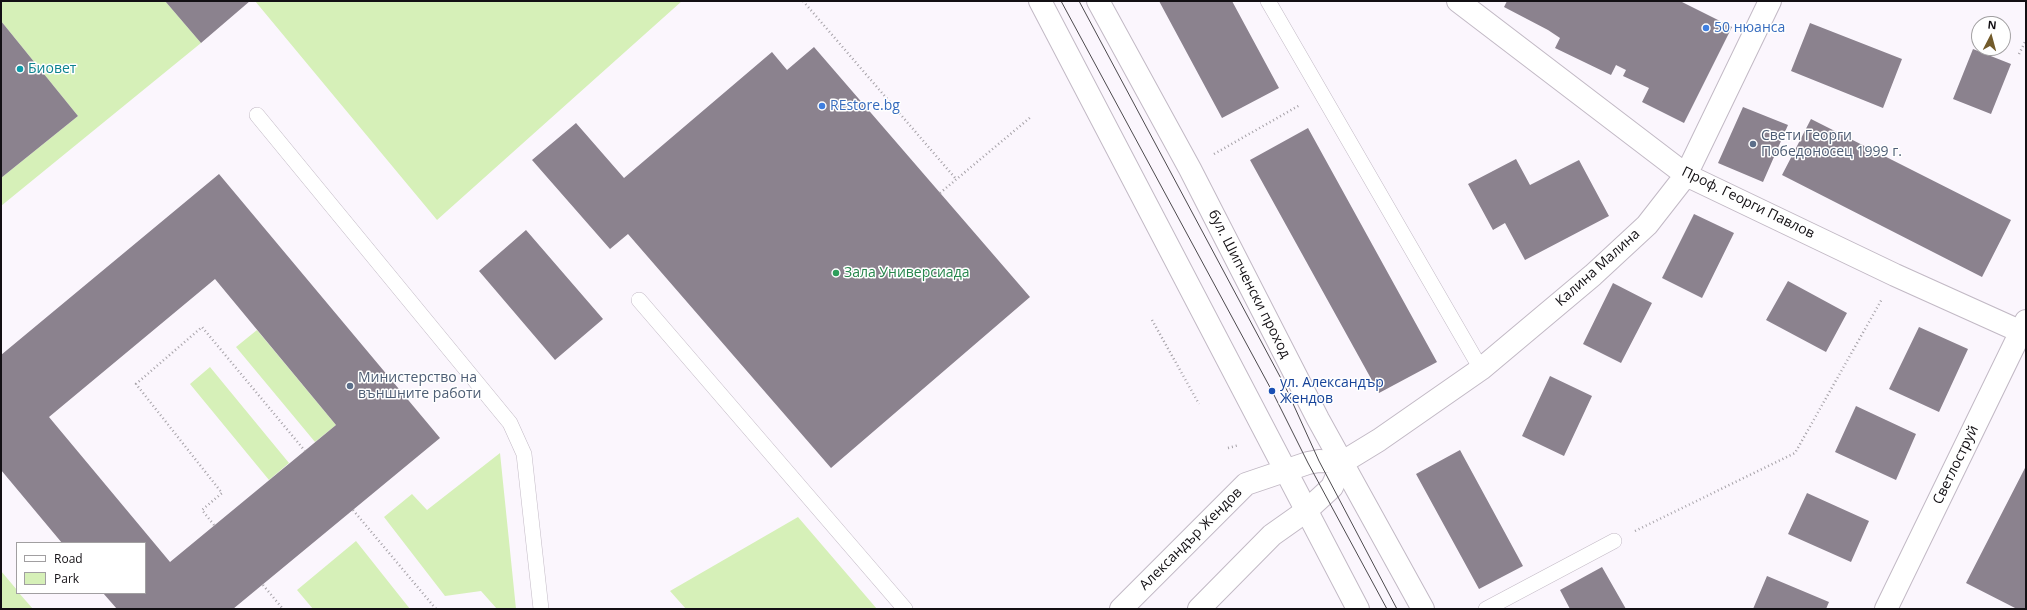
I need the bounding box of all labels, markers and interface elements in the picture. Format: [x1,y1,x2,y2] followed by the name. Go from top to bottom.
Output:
[1971,16,2011,56] north arrow
[1987,17,1997,32] text: N
[1714,20,1785,36] place label: 50 нюанса
[1701,23,1711,33] marker: 50 нюанса
[28,61,76,77] place label: Биовет
[15,64,25,74] marker: Биовет
[830,98,900,114] place label: REstore.bg
[817,101,827,111] marker: REstore.bg
[1761,128,1902,160] place label: Свети Георги Победоносец 1999 г.
[1748,139,1758,149] marker: Свети Георги Победоносец 1999 г.
[1679,164,1817,242] street label: Проф. Георги Павлов
[1204,207,1294,361] street label: бул. Шипченски проход
[1552,226,1644,310] street label: Калина Малина
[844,265,969,281] place label: Зала Универсиада
[831,268,841,278] marker: Зала Универсиада
[358,370,481,402] place label: Министерство на външните работи
[1280,375,1384,408] place label: ул. Александър Жендов
[345,381,355,391] marker: Министерство на външните работи
[1267,386,1277,396] marker: ул. Александър Жендов
[1930,423,1982,507] street label: Светлоструй
[1136,484,1246,594] street label: Александър Жендов
[16,542,146,594] legend
[54,550,83,567] text: Road
[54,570,79,587] text: Park

